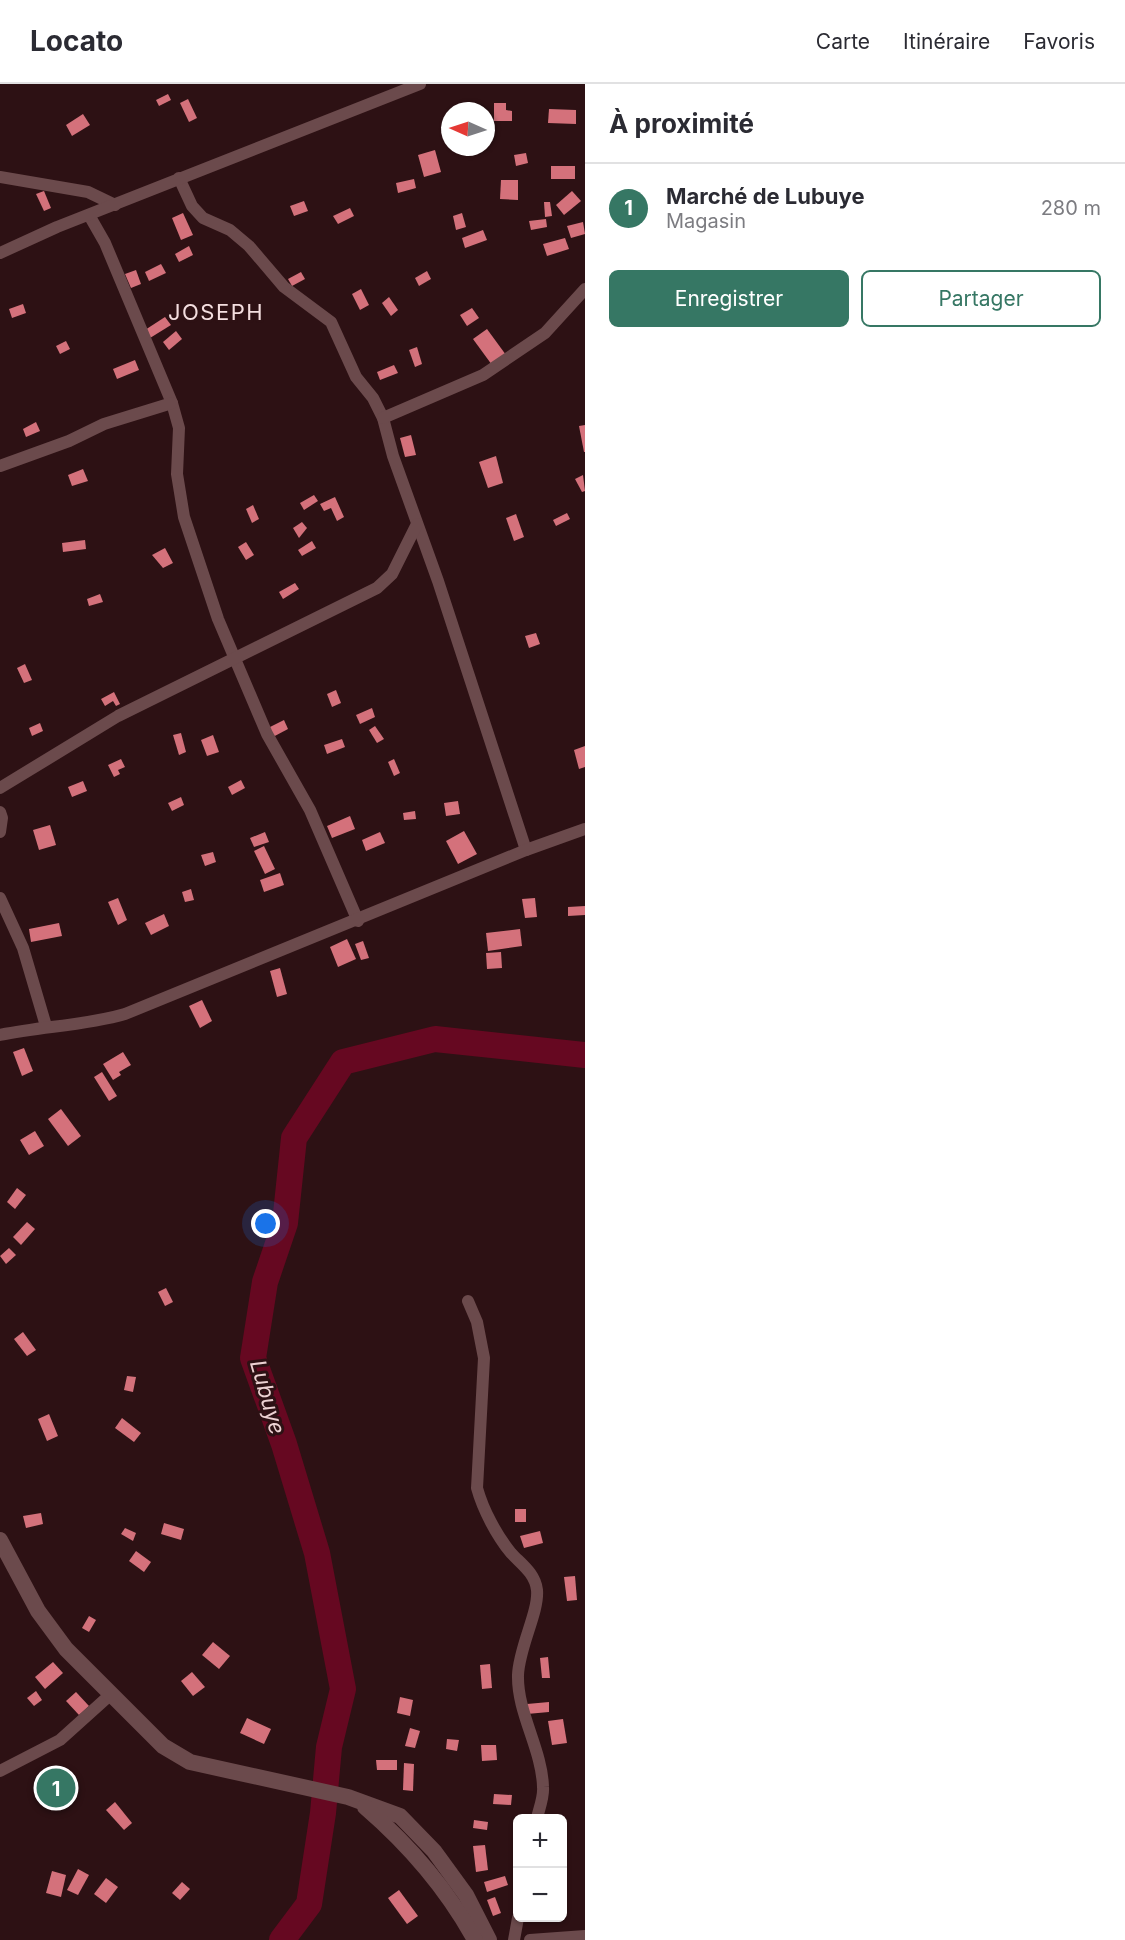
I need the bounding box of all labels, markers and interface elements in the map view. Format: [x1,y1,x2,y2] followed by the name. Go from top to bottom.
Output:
[30,24,123,58] text: Locato
[816,29,870,54] text: Carte
[903,29,990,54] text: Itinéraire
[1023,29,1095,54] text: Favoris
[441,102,495,156] north arrow
[609,108,754,139] text: À proximité
[666,183,864,209] text: Marché de Lubuye
[624,196,633,220] text: 1
[1041,196,1101,220] text: 280 m
[666,209,746,233] text: Magasin
[609,270,849,327] button: Enregistrer
[861,270,1101,327] button: Partager
[168,299,264,325] district label: JOSEPH
[251,1209,280,1238] your location
[245,1357,291,1437] water label: Lubuye
[36,1766,76,1810] pin: 1
[513,1814,567,1922] map controls
[513,1814,567,1868] button: +
[513,1868,567,1922] button: −

